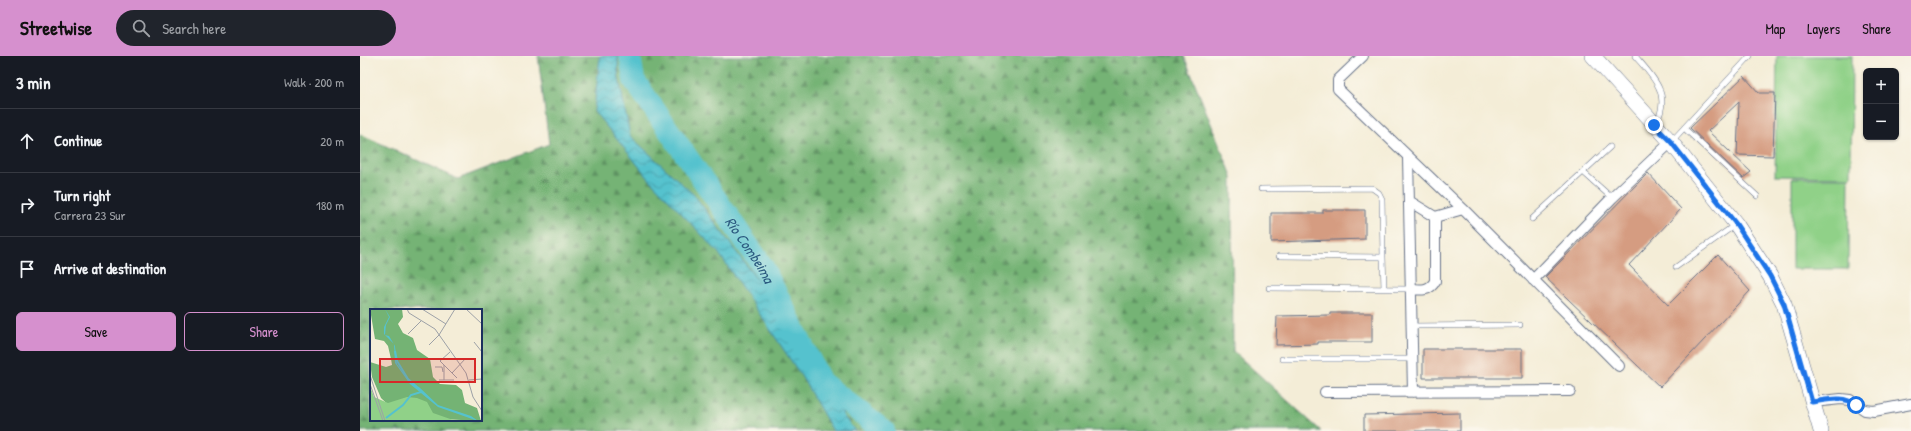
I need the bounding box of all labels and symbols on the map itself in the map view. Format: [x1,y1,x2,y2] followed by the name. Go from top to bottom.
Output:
[1645,116,1663,134] route end
[721,212,781,288] water label: Río Combeima
[370,309,482,421] inset map
[1847,396,1865,414] route start

